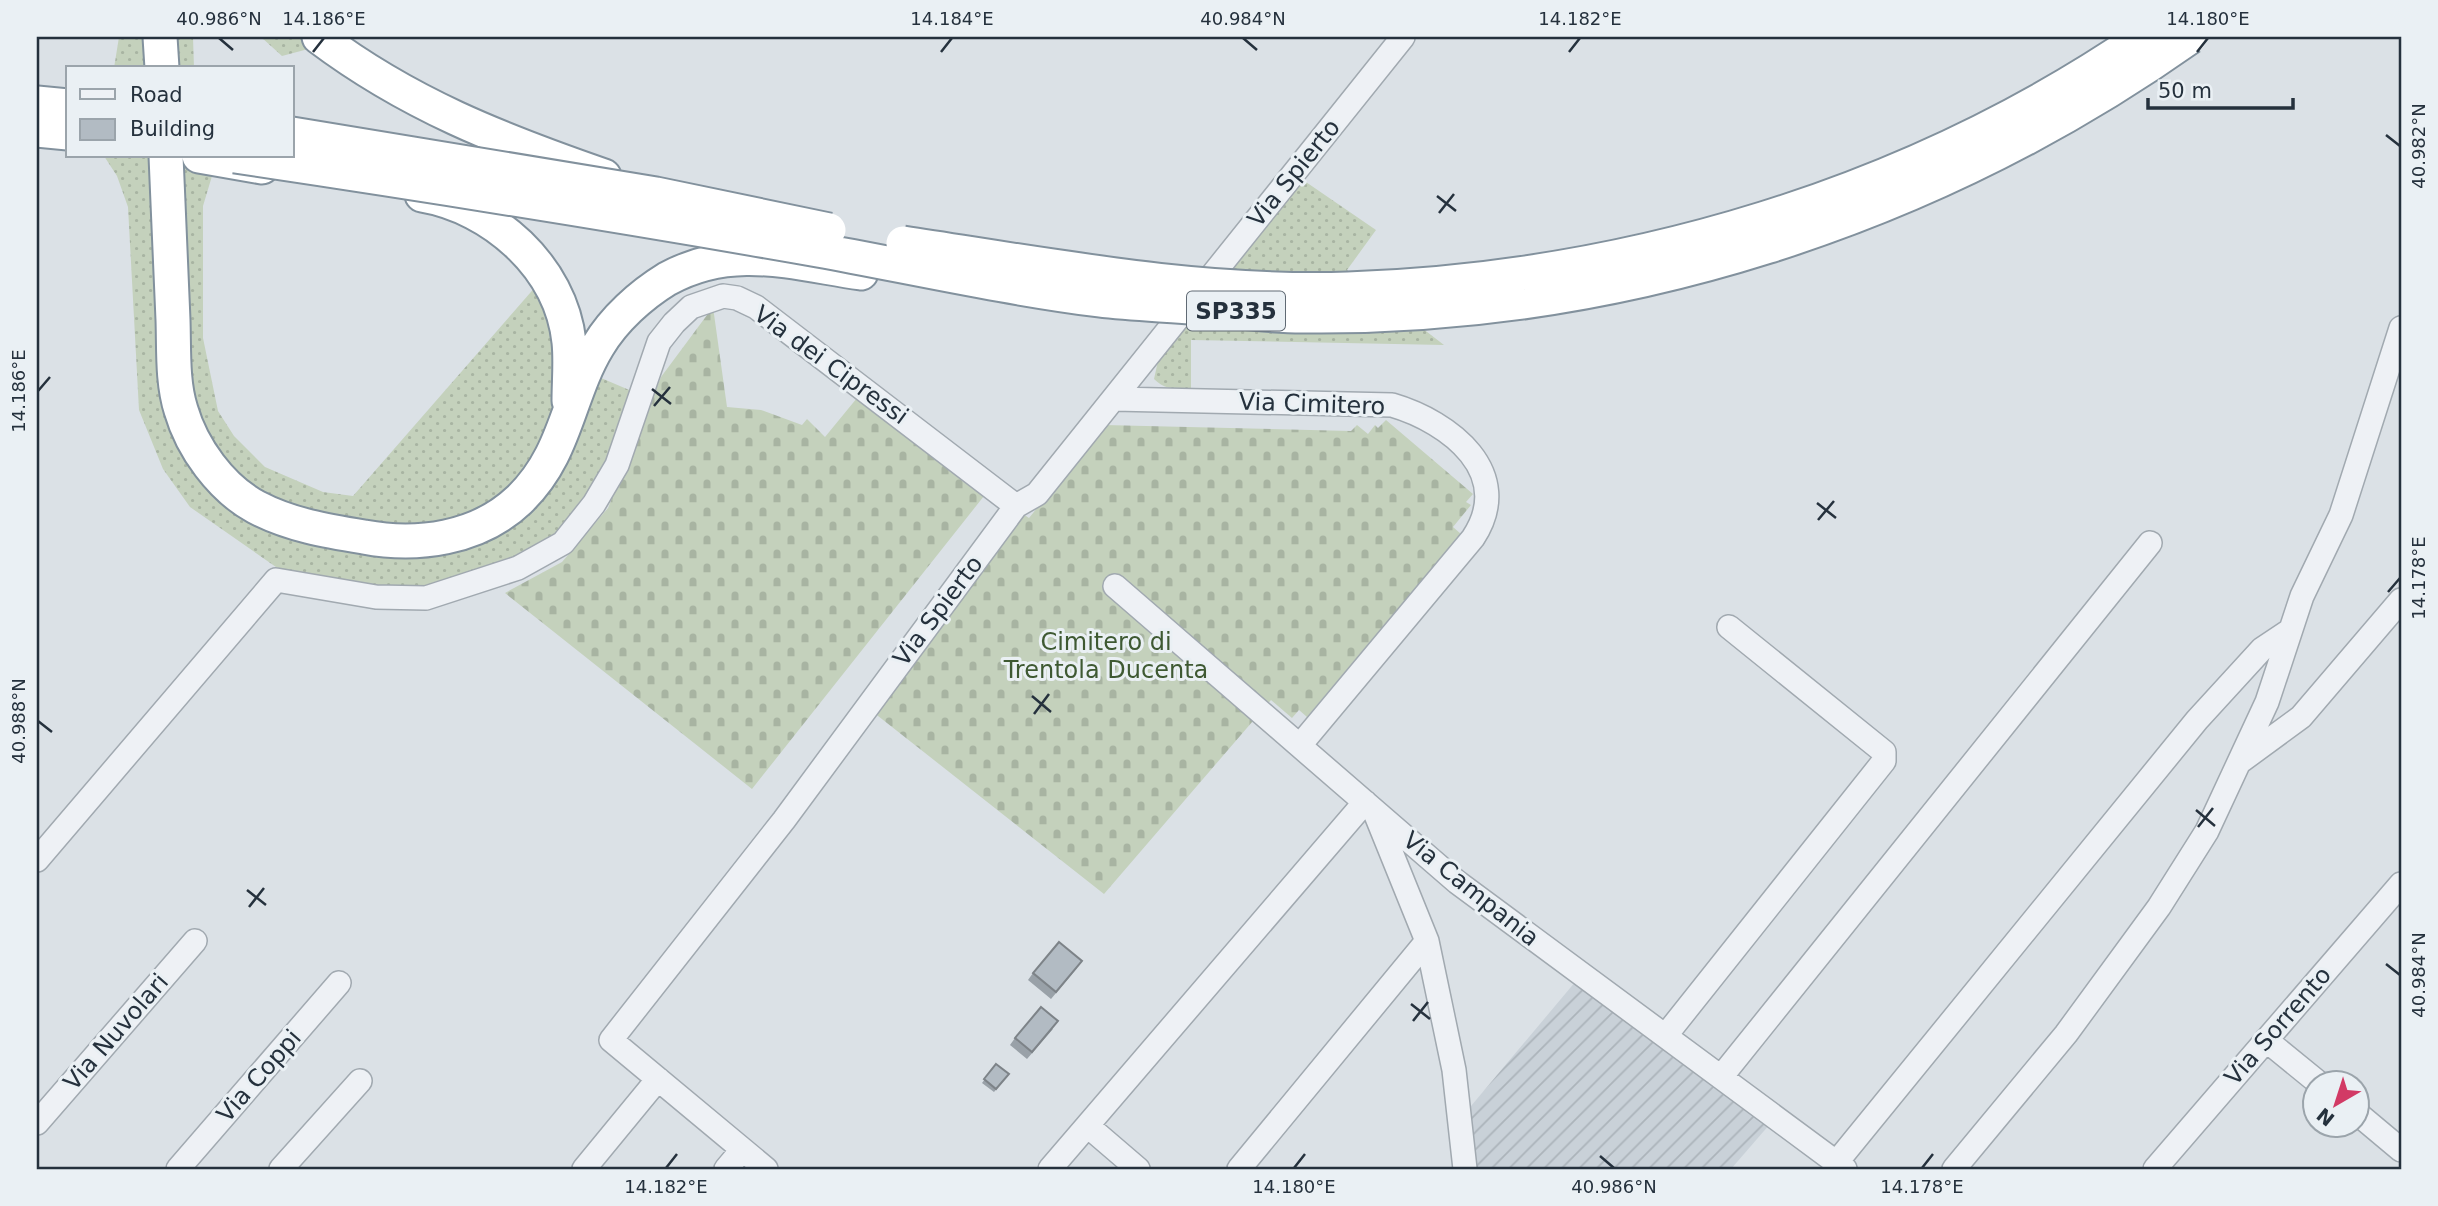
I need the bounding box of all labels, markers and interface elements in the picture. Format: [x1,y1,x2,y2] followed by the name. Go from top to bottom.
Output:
[176,8,262,29] text: 40.986°N
[282,8,366,29] text: 14.186°E
[910,8,994,29] text: 14.184°E
[1200,8,1286,29] text: 40.984°N
[1538,8,1622,29] text: 14.182°E
[2166,8,2250,29] text: 14.180°E
[66,66,294,158] legend
[2148,66,2293,110] scale bar
[2158,79,2212,103] text: 50 m
[130,83,183,107] text: Road
[2408,103,2429,189] text: 40.982°N
[1242,113,1346,233] street label: Via Spierto
[130,117,215,141] text: Building
[1187,292,1285,330] road number: SP335
[748,300,914,430] street label: Via dei Cipressi
[8,349,29,433] text: 14.186°E
[1238,387,1386,421] street label: Via Cimitero
[2408,536,2429,620] text: 14.178°E
[887,550,989,672] street label: Via Spierto
[1003,628,1208,684] park label: Cimitero di Trentola Ducenta
[8,678,29,764] text: 40.988°N
[1398,826,1544,952] street label: Via Campania
[2408,932,2429,1018] text: 40.984°N
[2219,961,2337,1091] street label: Via Sorrento
[58,968,174,1096] street label: Via Nuvolari
[211,1024,307,1128] street label: Via Coppi
[2302,1070,2372,1140] north arrow
[2312,1104,2338,1131] text: N
[624,1176,708,1197] text: 14.182°E
[1252,1176,1336,1197] text: 14.180°E
[1571,1176,1657,1197] text: 40.986°N
[1880,1176,1964,1197] text: 14.178°E

